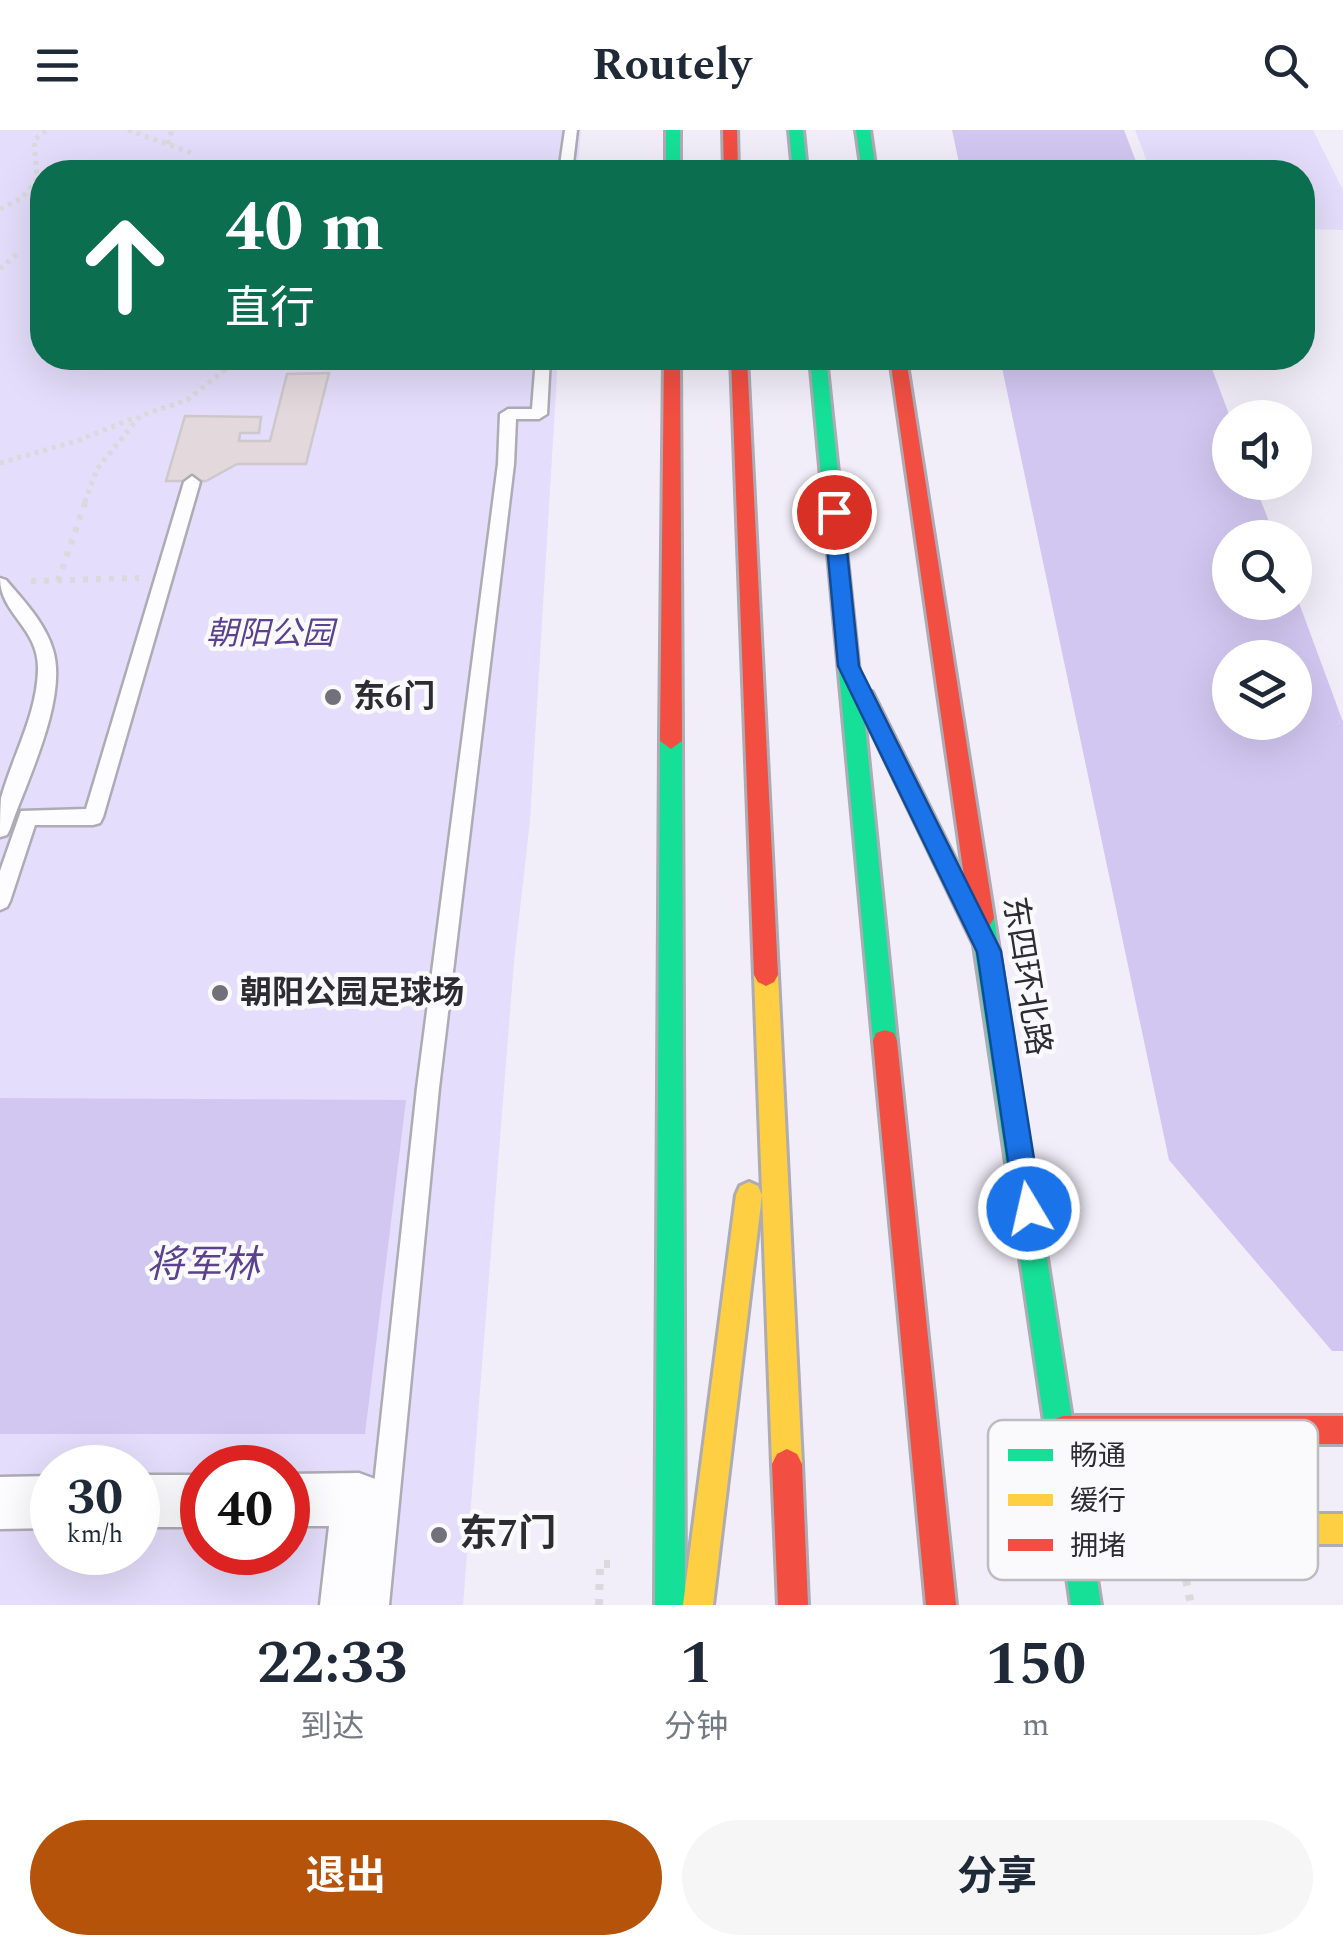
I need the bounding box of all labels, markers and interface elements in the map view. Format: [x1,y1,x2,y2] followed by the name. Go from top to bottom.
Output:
[592,31,751,100] text: Routely
[30,38,85,93] icon: menu
[1258,38,1313,93] icon: search
[225,175,384,281] text: 40 m
[60,200,190,330] icon: ahead
[225,275,315,344] text: 直行
[1212,400,1312,740] map controls
[1212,400,1312,500] button: sound
[792,470,877,555] pin
[807,485,862,540] icon: arrive
[1212,520,1312,620] button: search
[206,610,338,659] park label: 朝阳公园
[1212,640,1312,740] button: layers
[353,673,435,722] place label: 东6门
[322,686,344,708] marker: 东6门
[989,893,1063,1059] street label: 东四环北路
[240,969,464,1018] place label: 朝阳公园足球场
[209,982,231,1004] marker: 朝阳公园足球场
[977,1157,1081,1261] position arrow
[146,1237,264,1295] park label: 将军林
[988,1420,1318,1580] legend
[1070,1435,1126,1478] text: 畅通
[180,1445,310,1575] speed limit sign: 40
[67,1460,123,1536] text: 30
[1070,1480,1126,1523] text: 缓行
[459,1506,556,1564] place label: 东7门
[67,1516,123,1554] text: km/h
[428,1524,450,1546] marker: 东7门
[1070,1525,1126,1568] text: 拥堵
[257,1618,408,1710] text: 22:33
[680,1618,713,1710] text: 1
[985,1619,1086,1711] text: 150
[1022,1701,1049,1750] text: m
[300,1703,364,1752] text: 到达
[664,1703,728,1752] text: 分钟
[30,1820,662,1935] button: 退出
[682,1820,1313,1935] button: 分享

